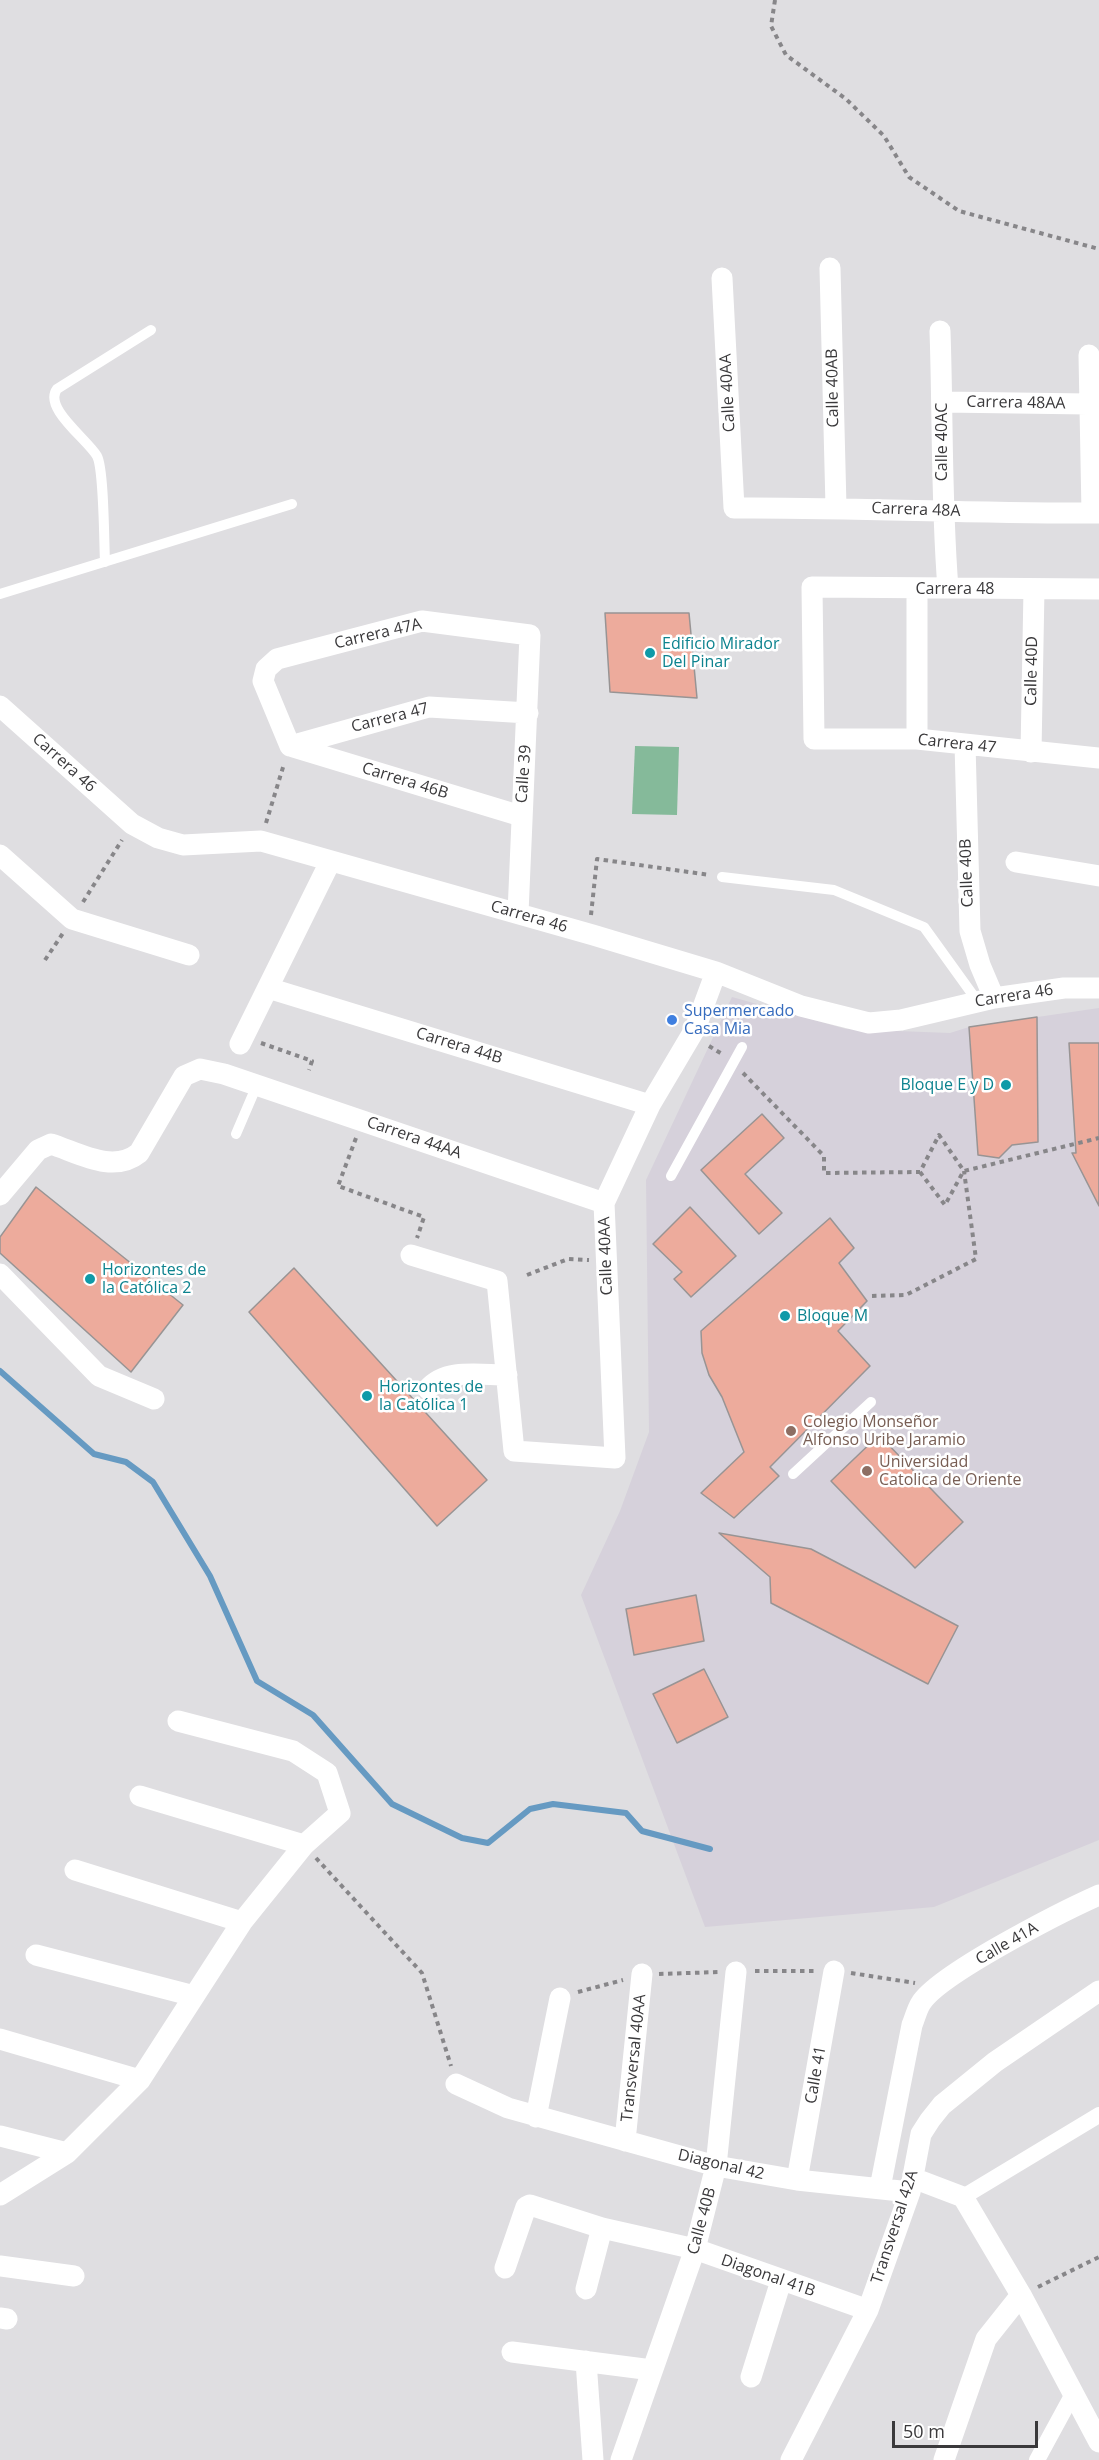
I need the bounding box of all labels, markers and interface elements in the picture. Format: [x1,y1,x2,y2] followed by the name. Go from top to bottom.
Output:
[823,348,843,428] street label: Calle 40AB
[716,353,740,433] street label: Calle 40AA
[966,393,1066,413] street label: Carrera 48AA
[932,403,952,481] street label: Calle 40AC
[871,499,961,521] street label: Carrera 48A
[916,579,994,599] street label: Carrera 48
[332,615,424,653] street label: Carrera 47A
[662,634,779,672] place label: Edificio Mirador Del Pinar
[1022,636,1042,706] street label: Calle 40D
[643,646,657,660] marker: Edificio Mirador Del Pinar
[349,699,431,737] street label: Carrera 47
[28,729,100,797] street label: Carrera 46
[917,730,997,758] street label: Carrera 47
[512,744,536,804] street label: Calle 39
[360,759,450,803] street label: Carrera 46B
[956,838,978,908] street label: Calle 40B
[488,897,570,937] street label: Carrera 46
[974,980,1054,1012] street label: Carrera 46
[684,1001,794,1039] place label: Supermercado Casa Mia
[665,1013,679,1027] marker: Supermercado Casa Mia
[414,1024,504,1068] street label: Carrera 44B
[900,1075,994,1095] place label: Bloque E y D
[999,1078,1013,1092] marker: Bloque E y D
[364,1113,464,1163] street label: Carrera 44AA
[595,1216,617,1296] street label: Calle 40AA
[102,1260,206,1298] place label: Horizontes de la Católica 2
[83,1272,97,1286] marker: Horizontes de la Católica 2
[797,1306,868,1326] place label: Bloque M
[778,1309,792,1323] marker: Bloque M
[379,1377,483,1415] place label: Horizontes de la Católica 1
[360,1389,374,1403] marker: Horizontes de la Católica 1
[803,1412,966,1450] place label: Colegio Monseñor Alfonso Uribe Jaramio
[784,1424,798,1438] marker: Colegio Monseñor Alfonso Uribe Jaramio
[879,1452,1022,1490] place label: Universidad Catolica de Oriente
[860,1464,874,1478] marker: Universidad Catolica de Oriente
[972,1919,1042,1969] street label: Calle 41A
[618,1993,650,2123] street label: Transversal 40AA
[801,2045,831,2105] street label: Calle 41
[676,2146,766,2184] street label: Diagonal 42
[868,2168,922,2286] street label: Transversal 42A
[684,2185,720,2257] street label: Calle 40B
[718,2251,818,2301] street label: Diagonal 41B
[895,2409,1040,2447] scale bar
[903,2419,945,2443] text: 50 m

